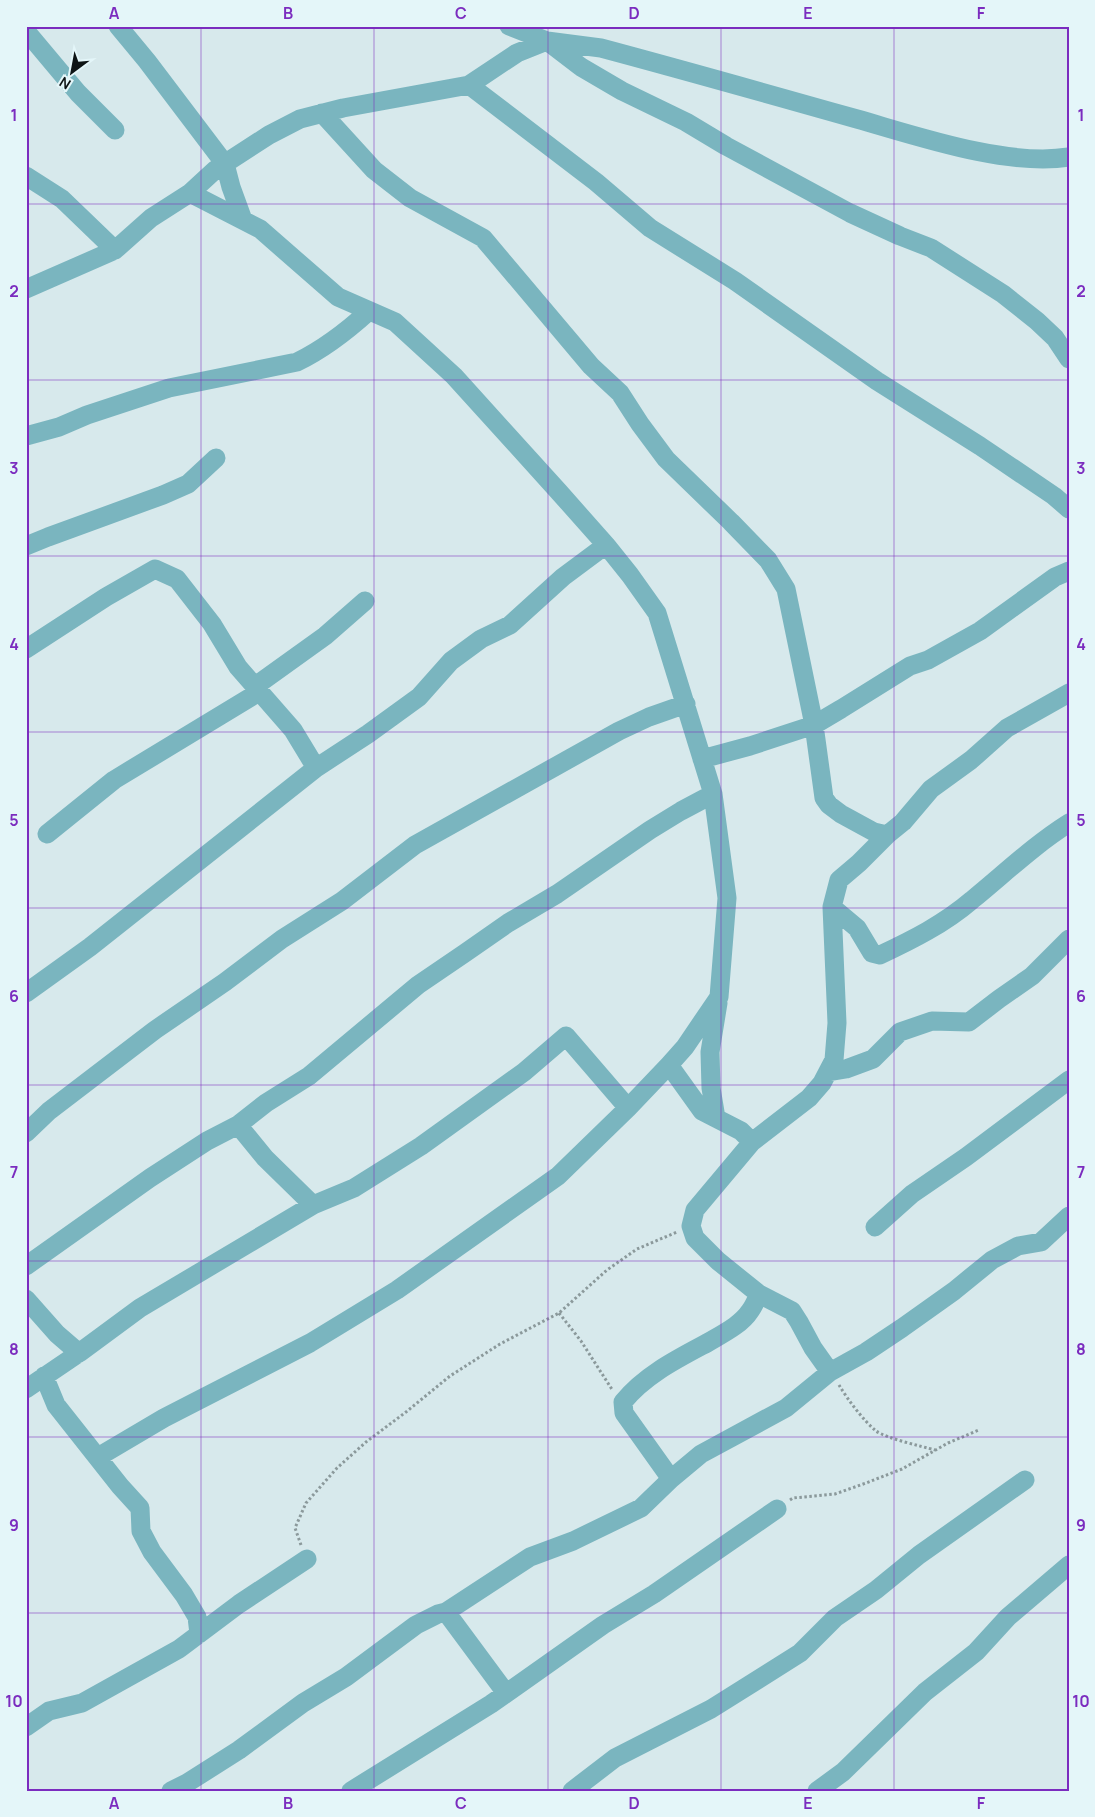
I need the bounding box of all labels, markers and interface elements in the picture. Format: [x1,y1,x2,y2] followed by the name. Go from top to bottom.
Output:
[109,2,120,24] text: A
[283,2,293,24] text: B
[455,2,467,24] text: C
[628,2,640,24] text: D
[803,2,813,24] text: E
[977,2,986,24] text: F
[48,48,98,98] north arrow
[56,73,74,94] text: N
[10,104,18,126] text: 1
[1077,104,1085,126] text: 1
[9,280,19,302] text: 2
[1076,280,1086,302] text: 2
[9,457,19,479] text: 3
[1076,457,1086,479] text: 3
[9,633,19,655] text: 4
[1076,633,1086,655] text: 4
[9,809,19,831] text: 5
[1076,809,1086,831] text: 5
[9,985,19,1007] text: 6
[1076,985,1086,1007] text: 6
[10,1161,18,1183] text: 7
[1077,1161,1085,1183] text: 7
[9,1338,19,1360] text: 8
[1076,1338,1086,1360] text: 8
[9,1514,19,1536] text: 9
[1076,1514,1086,1536] text: 9
[5,1690,23,1712] text: 10
[1072,1690,1090,1712] text: 10
[109,1792,120,1814] text: A
[283,1792,293,1814] text: B
[455,1792,467,1814] text: C
[628,1792,640,1814] text: D
[803,1792,813,1814] text: E
[977,1792,986,1814] text: F

